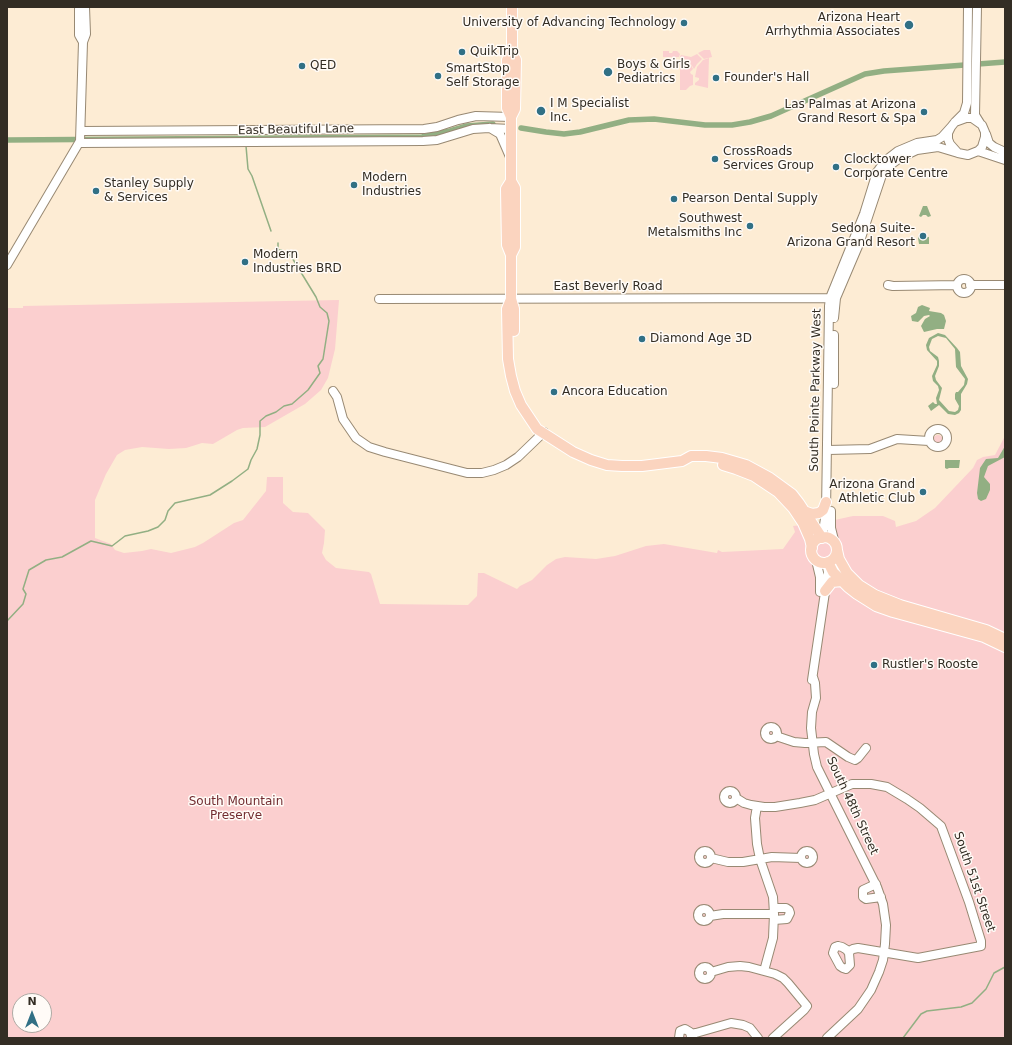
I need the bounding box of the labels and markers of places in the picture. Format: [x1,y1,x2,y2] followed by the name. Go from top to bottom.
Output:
[765,11,900,39] place label: Arizona Heart Arrhythmia Associates
[462,16,676,30] place label: University of Advancing Technology
[679,18,689,28] marker: University of Advancing Technology
[903,19,915,31] marker: Arizona Heart Arrhythmia Associates
[470,45,519,59] place label: QuikTrip
[457,47,467,57] marker: QuikTrip
[617,58,690,86] place label: Boys & Girls Pediatrics
[310,59,336,73] place label: QED
[297,61,307,71] marker: QED
[446,62,519,90] place label: SmartStop Self Storage
[602,66,614,78] marker: Boys & Girls Pediatrics
[433,71,443,81] marker: SmartStop Self Storage
[724,71,809,85] place label: Founder's Hall
[711,73,721,83] marker: Founder's Hall
[550,97,629,125] place label: I M Specialist Inc.
[784,98,916,126] place label: Las Palmas at Arizona Grand Resort & Spa
[535,105,547,117] marker: I M Specialist Inc.
[919,107,929,117] marker: Las Palmas at Arizona Grand Resort & Spa
[723,145,814,173] place label: CrossRoads Services Group
[844,153,948,181] place label: Clocktower Corporate Centre
[710,154,720,164] marker: CrossRoads Services Group
[831,162,841,172] marker: Clocktower Corporate Centre
[362,171,421,199] place label: Modern Industries
[104,177,194,205] place label: Stanley Supply & Services
[349,180,359,190] marker: Modern Industries
[91,186,101,196] marker: Stanley Supply & Services
[682,192,818,206] place label: Pearson Dental Supply
[669,194,679,204] marker: Pearson Dental Supply
[647,212,742,240] place label: Southwest Metalsmiths Inc
[745,221,755,231] marker: Southwest Metalsmiths Inc
[787,222,915,250] place label: Sedona Suite- Arizona Grand Resort
[918,231,928,241] marker: Sedona Suite- Arizona Grand Resort
[253,248,342,276] place label: Modern Industries BRD
[240,257,250,267] marker: Modern Industries BRD
[650,332,752,346] place label: Diamond Age 3D
[637,334,647,344] marker: Diamond Age 3D
[562,385,668,399] place label: Ancora Education
[549,387,559,397] marker: Ancora Education
[829,478,915,506] place label: Arizona Grand Athletic Club
[918,487,928,497] marker: Arizona Grand Athletic Club
[882,658,978,672] place label: Rustler's Rooste
[869,660,879,670] marker: Rustler's Rooste

